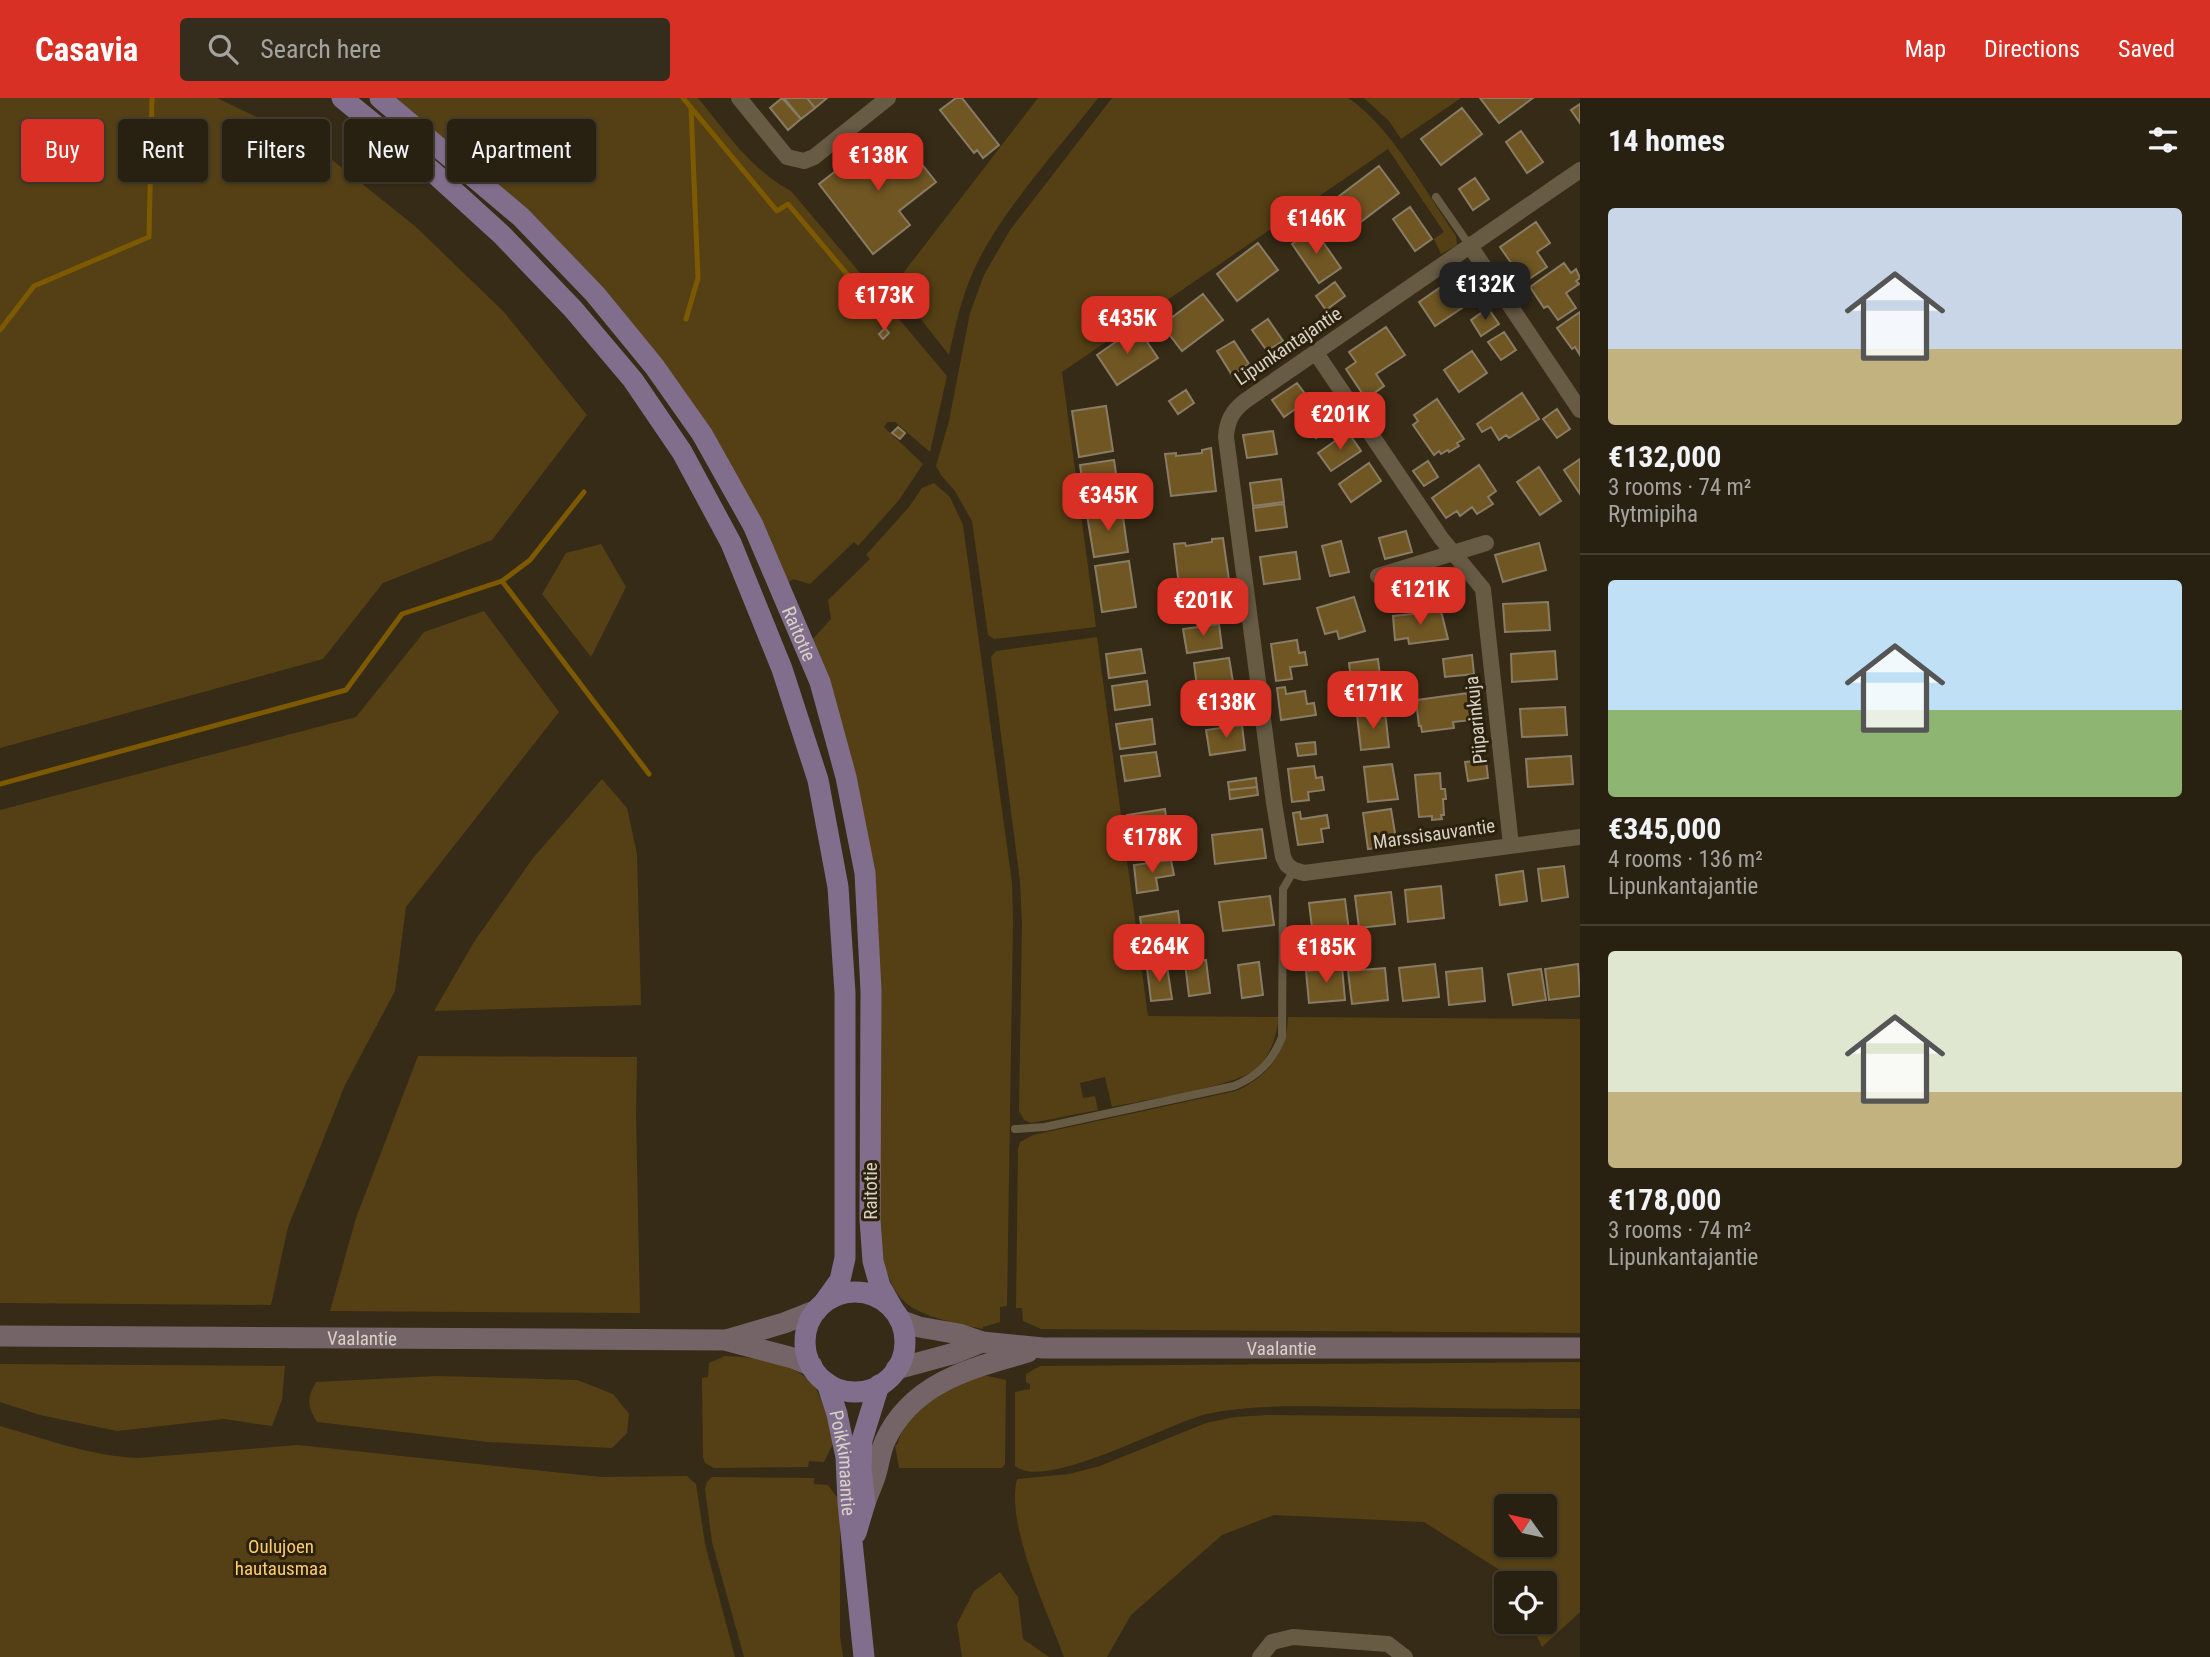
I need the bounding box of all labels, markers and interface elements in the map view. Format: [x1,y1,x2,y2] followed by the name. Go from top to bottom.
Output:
[180,18,670,81] search box
[35,30,138,69] text: Casavia
[204,30,242,68] icon: search
[260,34,381,64] text: Search here
[1905,35,1946,63] text: Map
[1984,35,2080,63] text: Directions
[2118,35,2175,63] text: Saved
[21,119,104,182] chip: Buy
[118,119,208,182] chip: Rent
[222,119,330,182] chip: Filters
[344,119,433,182] chip: New
[447,119,596,182] chip: Apartment
[2144,121,2182,159] icon: filters
[1608,123,1725,158] text: 14 homes
[829,134,927,193] pin: €138K
[848,142,908,169] text: €138K
[1267,197,1365,256] pin: €146K
[1286,205,1346,232] text: €146K
[1832,253,1958,379] icon: home
[1436,262,1534,322] pin: €132K
[1455,271,1515,298] text: €132K
[835,274,933,333] pin: €173K
[854,282,914,309] text: €173K
[1078,296,1176,356] pin: €435K
[1230,302,1346,390] street label: Lipunkantajantie
[1097,305,1157,332] text: €435K
[1291,392,1389,452] pin: €201K
[1310,401,1370,428] text: €201K
[1608,439,1721,474] text: €132,000
[1059,474,1157,533] pin: €345K
[1608,474,1751,501] text: 3 rooms · 74 m²
[1078,482,1138,509] text: €345K
[1608,501,1698,528] text: Rytmipiha
[1371,568,1469,627] pin: €121K
[1390,576,1450,603] text: €121K
[1154,578,1252,638] pin: €201K
[1173,587,1233,614] text: €201K
[777,603,821,665] street label: Raitotie
[1832,625,1958,751] icon: home
[1324,672,1422,731] pin: €171K
[1460,675,1492,765] street label: Piiparinkuja
[1177,680,1275,740] pin: €138K
[1343,680,1403,707] text: €171K
[1196,689,1256,716] text: €138K
[1608,811,1721,846] text: €345,000
[1371,814,1497,854] street label: Marssisauvantie
[1103,816,1201,875] pin: €178K
[1122,824,1182,851] text: €178K
[1608,846,1763,873] text: 4 rooms · 136 m²
[1608,873,1758,900] text: Lipunkantajantie
[1110,924,1208,984] pin: €264K
[1277,926,1375,985] pin: €185K
[1129,933,1189,960] text: €264K
[1296,934,1356,961] text: €185K
[1832,996,1958,1122] icon: home
[859,1162,882,1220] street label: Raitotie
[1608,1182,1721,1217] text: €178,000
[1608,1217,1751,1244] text: 3 rooms · 74 m²
[1608,1244,1758,1271] text: Lipunkantajantie
[327,1326,397,1350] street label: Vaalantie
[1246,1337,1317,1360] street label: Vaalantie
[825,1408,861,1517] street label: Poikkimaantie
[1494,1494,1558,1558] north arrow
[1494,1494,1557,1634] map controls
[235,1535,327,1580] park label: Oulujoen hautausmaa
[1494,1571,1557,1634] button: locate

